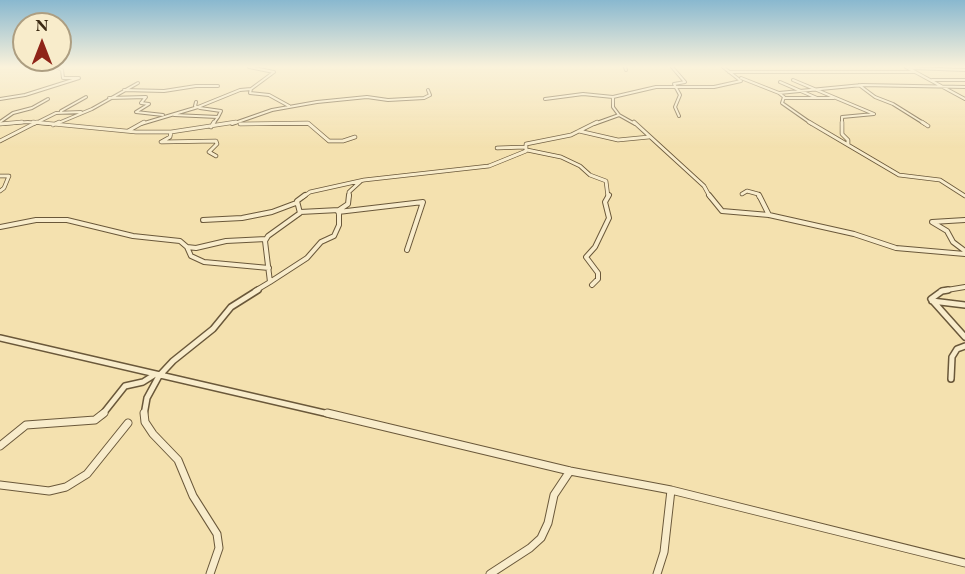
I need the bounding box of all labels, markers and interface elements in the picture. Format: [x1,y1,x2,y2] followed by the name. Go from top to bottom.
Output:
[12,12,72,72] north arrow
[36,15,48,36] text: N

